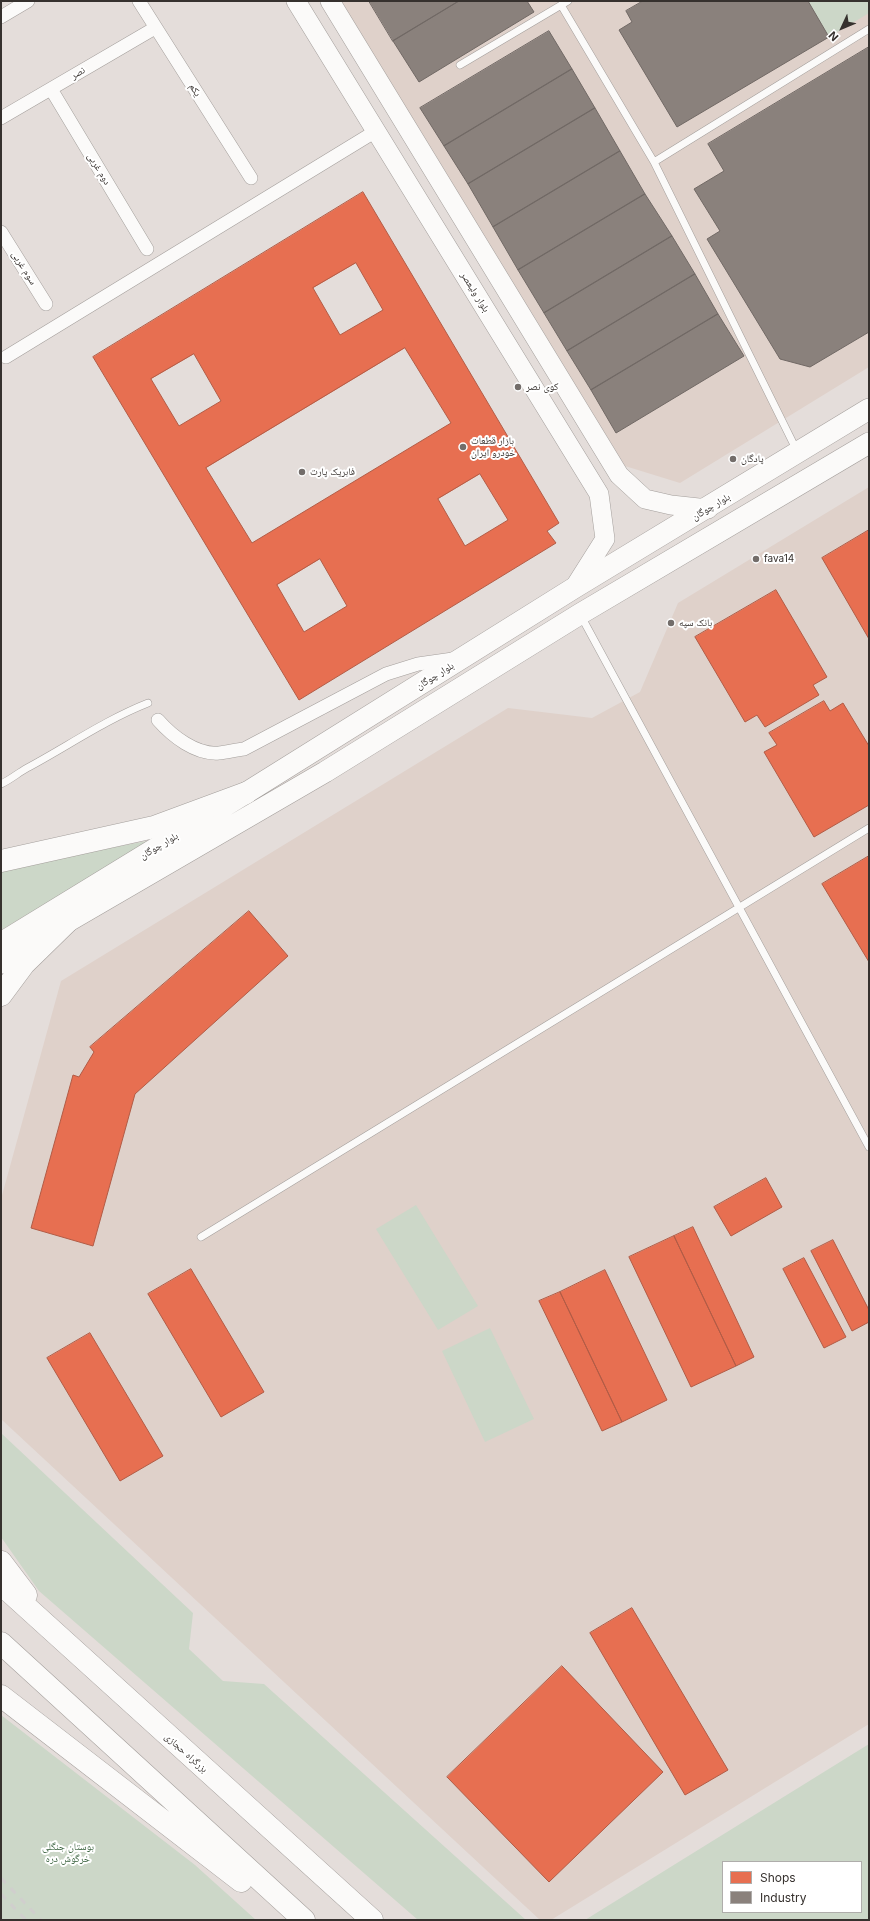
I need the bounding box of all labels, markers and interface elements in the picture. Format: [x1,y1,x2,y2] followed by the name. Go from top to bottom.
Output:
[822,8,862,48] north arrow
[825,28,841,44] text: N
[69,64,87,82] street label: نصر
[186,81,204,99] street label: یکم
[85,151,113,187] street label: دوم غربی
[9,249,39,287] street label: سوم غربی
[458,270,492,314] street label: بلوار ولیعصر
[526,381,558,393] place label: کوی نصر
[513,382,523,392] marker: کوی نصر
[471,435,516,458] place label: بازار قطعات خودرو ایران
[458,442,468,452] marker: بازار قطعات خودرو ایران
[741,453,764,465] place label: پادگان
[728,454,738,464] marker: پادگان
[310,466,355,478] place label: فابریک پارت
[297,467,307,477] marker: فابریک پارت
[690,491,732,523] street label: بلوار چوگان
[764,553,794,565] place label: fava14
[751,554,761,564] marker: fava14
[679,617,712,629] place label: بانک سپه
[666,618,676,628] marker: بانک سپه
[414,660,456,692] street label: بلوار چوگان
[138,830,180,862] street label: بلوار چوگان
[162,1731,210,1775] street label: بزرگراه حجازی
[42,1841,94,1864] park label: بوستان جنگلی خرگوش دره
[722,1861,862,1913] legend
[760,1870,796,1885] text: Shops
[760,1890,806,1905] text: Industry

